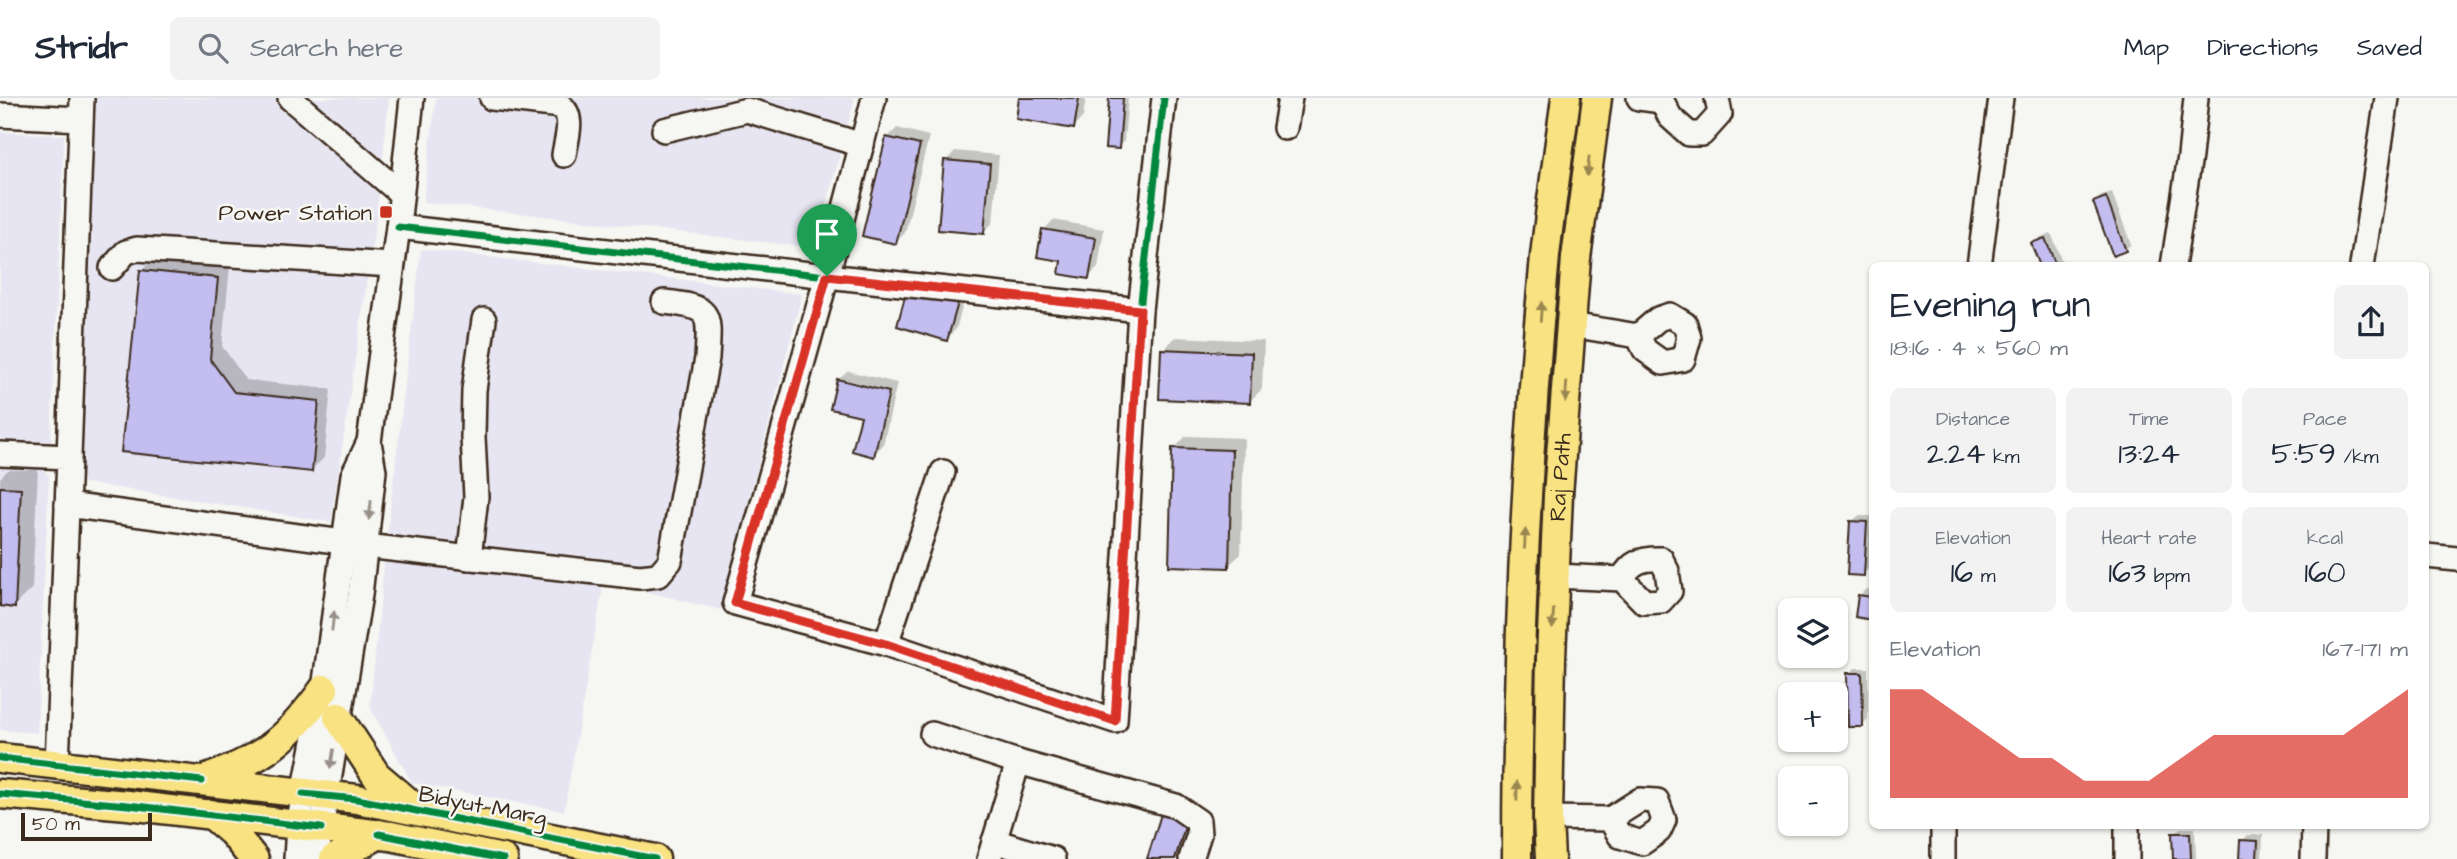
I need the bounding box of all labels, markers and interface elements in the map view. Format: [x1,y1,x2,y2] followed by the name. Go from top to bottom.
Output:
[170,17,660,80] search box
[35,25,128,71] text: Stridr
[194,29,232,67] icon: search
[250,30,403,66] text: Search here
[2124,31,2169,65] text: Map
[2207,31,2319,65] text: Directions
[2357,31,2422,65] text: Saved
[1583,155,1594,177] one-way arrow
[218,197,372,229] place label: Power Station
[378,204,394,220] marker: Power Station
[797,204,857,276] pin
[808,215,846,253] icon: arrive
[1890,280,2091,332] text: Evening run
[2334,285,2408,359] button: share
[1536,301,1547,323] one-way arrow
[1890,332,2068,364] text: 18:16 · 4 × 560 m
[1560,381,1571,403] one-way arrow
[1936,406,2010,433] text: Distance
[2129,406,2169,433] text: Time
[2303,406,2347,433] text: Pace
[1542,431,1580,522] street label: Raj Path
[1926,433,1985,475] text: 2.24
[2118,433,2180,475] text: 13:24
[2271,433,2336,475] text: 5:59
[1985,444,2020,471] text: km
[2336,444,2379,471] text: /km
[364,499,375,521] one-way arrow
[1936,525,2010,552] text: Elevation
[2101,525,2197,552] text: Heart rate
[2307,525,2343,552] text: kcal
[1520,528,1531,550] one-way arrow
[1950,552,1973,594] text: 16
[2108,552,2146,594] text: 163
[2304,552,2346,594] text: 160
[1973,563,1996,590] text: m
[2146,563,2190,590] text: bpm
[1778,598,1848,836] map controls
[1778,598,1848,668] button: layers
[1547,608,1558,630] one-way arrow
[328,610,339,632] one-way arrow
[1890,633,1981,665] text: Elevation
[2322,633,2408,665] text: 167–171 m
[1778,682,1848,752] button: +
[326,748,337,770] one-way arrow
[1778,766,1848,836] button: −
[416,778,550,835] street label: Bidyut Marg
[1512,780,1523,802] one-way arrow
[21,810,152,842] scale bar
[32,811,80,838] text: 50 m

